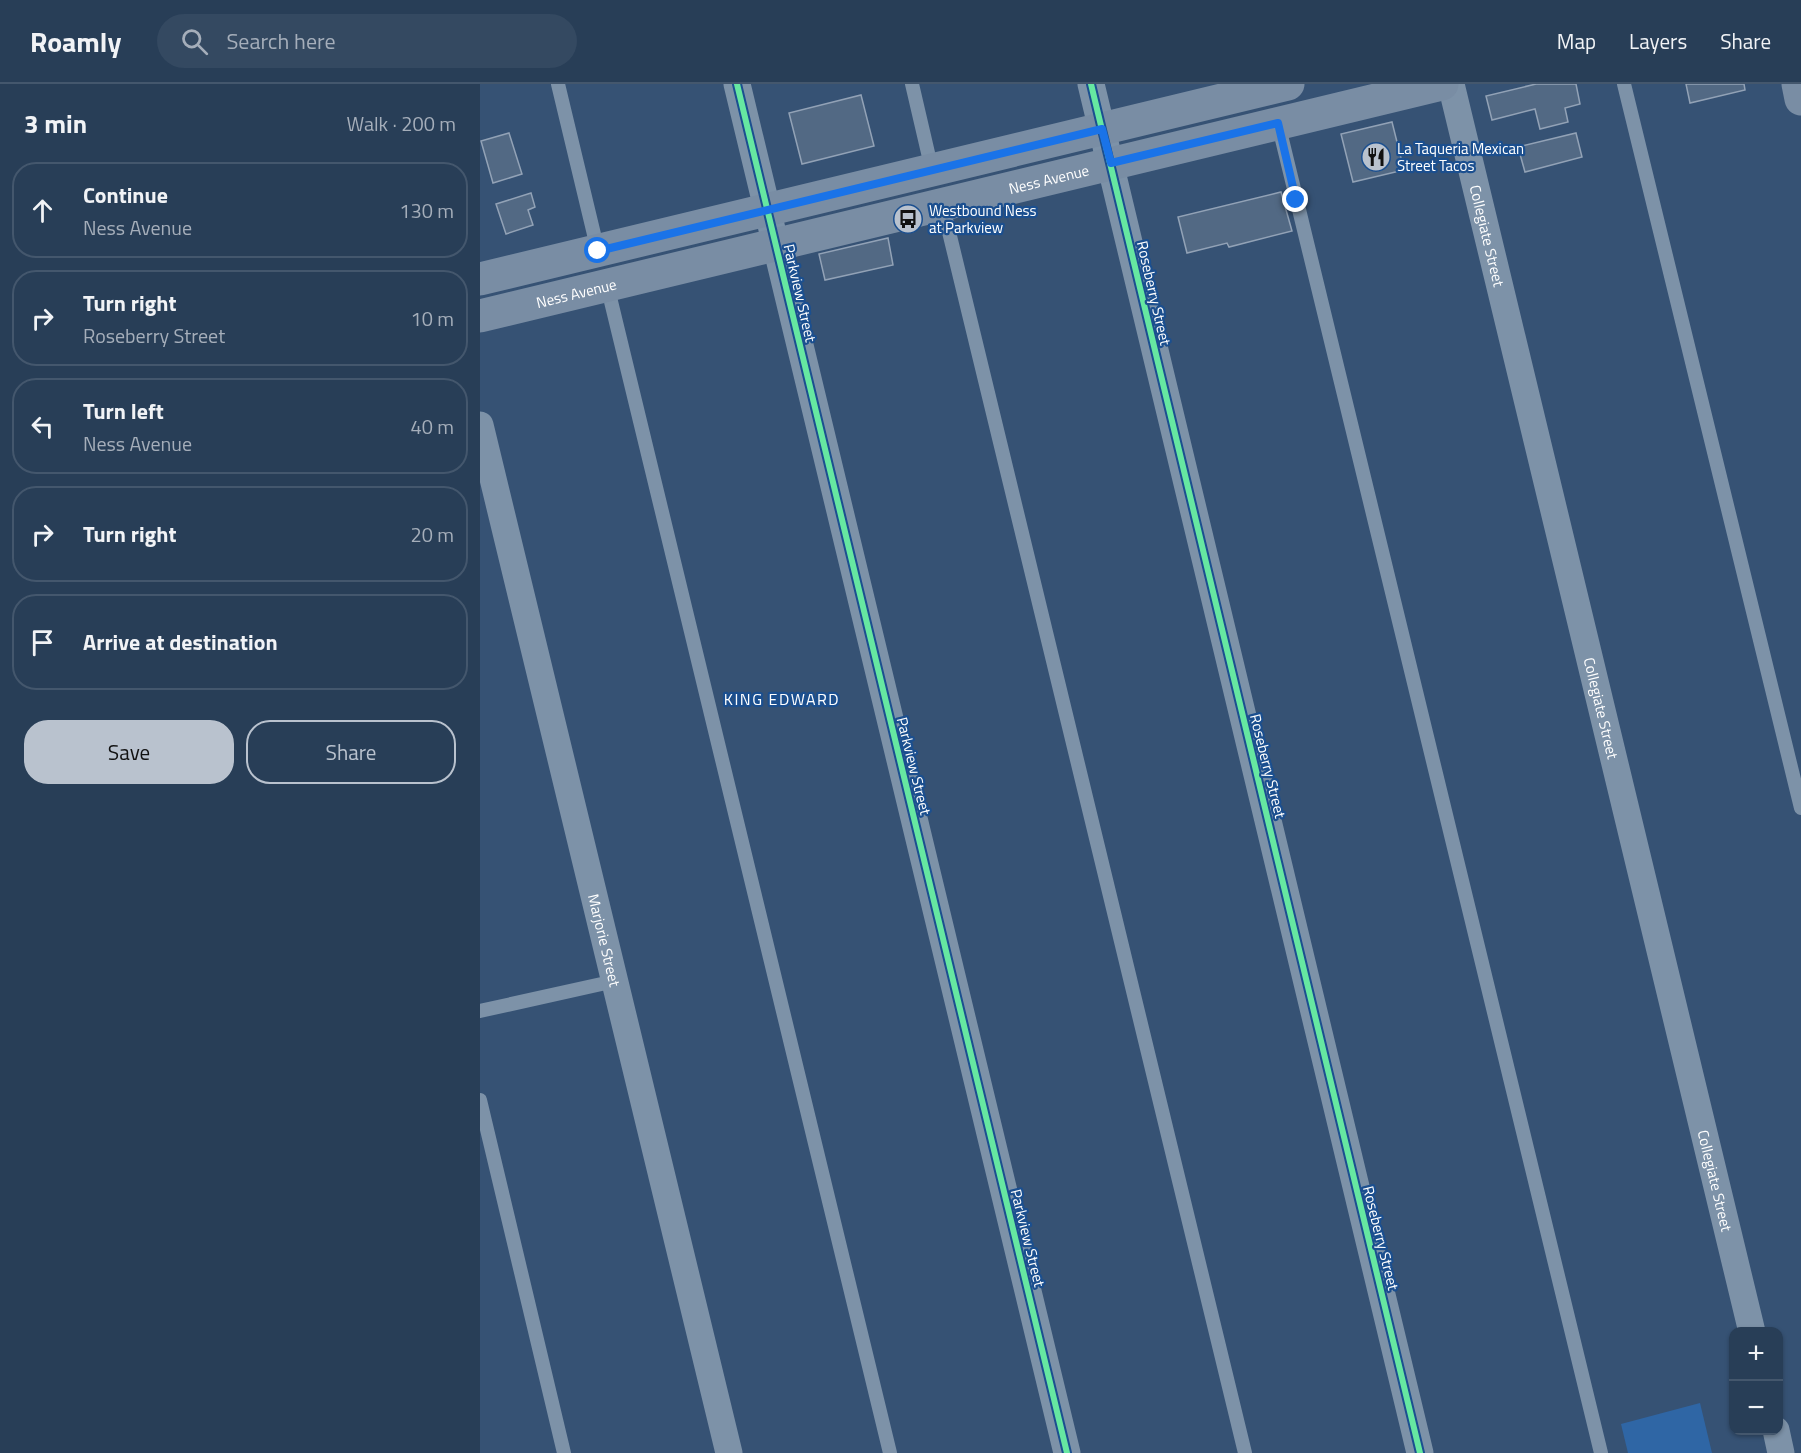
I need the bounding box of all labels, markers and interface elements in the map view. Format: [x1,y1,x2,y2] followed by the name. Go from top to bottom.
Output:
[157,14,577,68] search box
[30,20,121,63] text: Roamly
[226,24,336,58] text: Search here
[178,25,211,58] icon: search
[1557,25,1596,57] text: Map
[1629,25,1687,57] text: Layers
[1720,25,1771,57] text: Share
[24,104,87,143] text: 3 min
[347,108,456,139] text: Walk · 200 m
[1397,137,1524,177] place label: La Taqueria Mexican Street Tacos
[1360,141,1392,173] restaurant icon: La Taqueria Mexican Street Tacos
[1006,158,1091,200] street label: Ness Avenue
[83,178,168,212] text: Continue
[1464,182,1511,290] street label: Collegiate Street
[1282,186,1308,212] route end
[26,194,59,227] icon: ahead
[399,195,454,226] text: 130 m
[929,199,1036,239] place label: Westbound Ness at Parkview
[892,203,924,235] bus stop icon: Westbound Ness at Parkview
[83,212,192,243] text: Ness Avenue
[584,237,610,263] route start
[1131,238,1177,348] street label: Roseberry Street
[778,242,823,345] street label: Parkview Street
[534,272,619,314] street label: Ness Avenue
[83,286,177,320] text: Turn right
[26,302,59,335] icon: right
[410,303,454,334] text: 10 m
[83,320,225,351] text: Roseberry Street
[83,394,164,428] text: Turn left
[26,410,59,443] icon: left
[410,411,454,442] text: 40 m
[83,428,192,459] text: Ness Avenue
[83,517,177,551] text: Turn right
[26,518,59,551] icon: right
[410,519,454,550] text: 20 m
[83,625,278,659] text: Arrive at destination
[26,626,59,659] icon: arrive
[1578,655,1625,762] street label: Collegiate Street
[724,687,840,711] district label: KING EDWARD
[1244,711,1292,821] street label: Roseberry Street
[891,715,937,818] street label: Parkview Street
[24,720,234,784] button: Save
[246,720,456,784] button: Share
[582,891,627,990] street label: Marjorie Street
[1692,1127,1739,1234] street label: Collegiate Street
[1357,1183,1405,1293] street label: Roseberry Street
[1005,1187,1051,1290] street label: Parkview Street
[1729,1327,1783,1435] map controls
[1729,1327,1783,1381] button: +
[1729,1381,1783,1435] button: −

